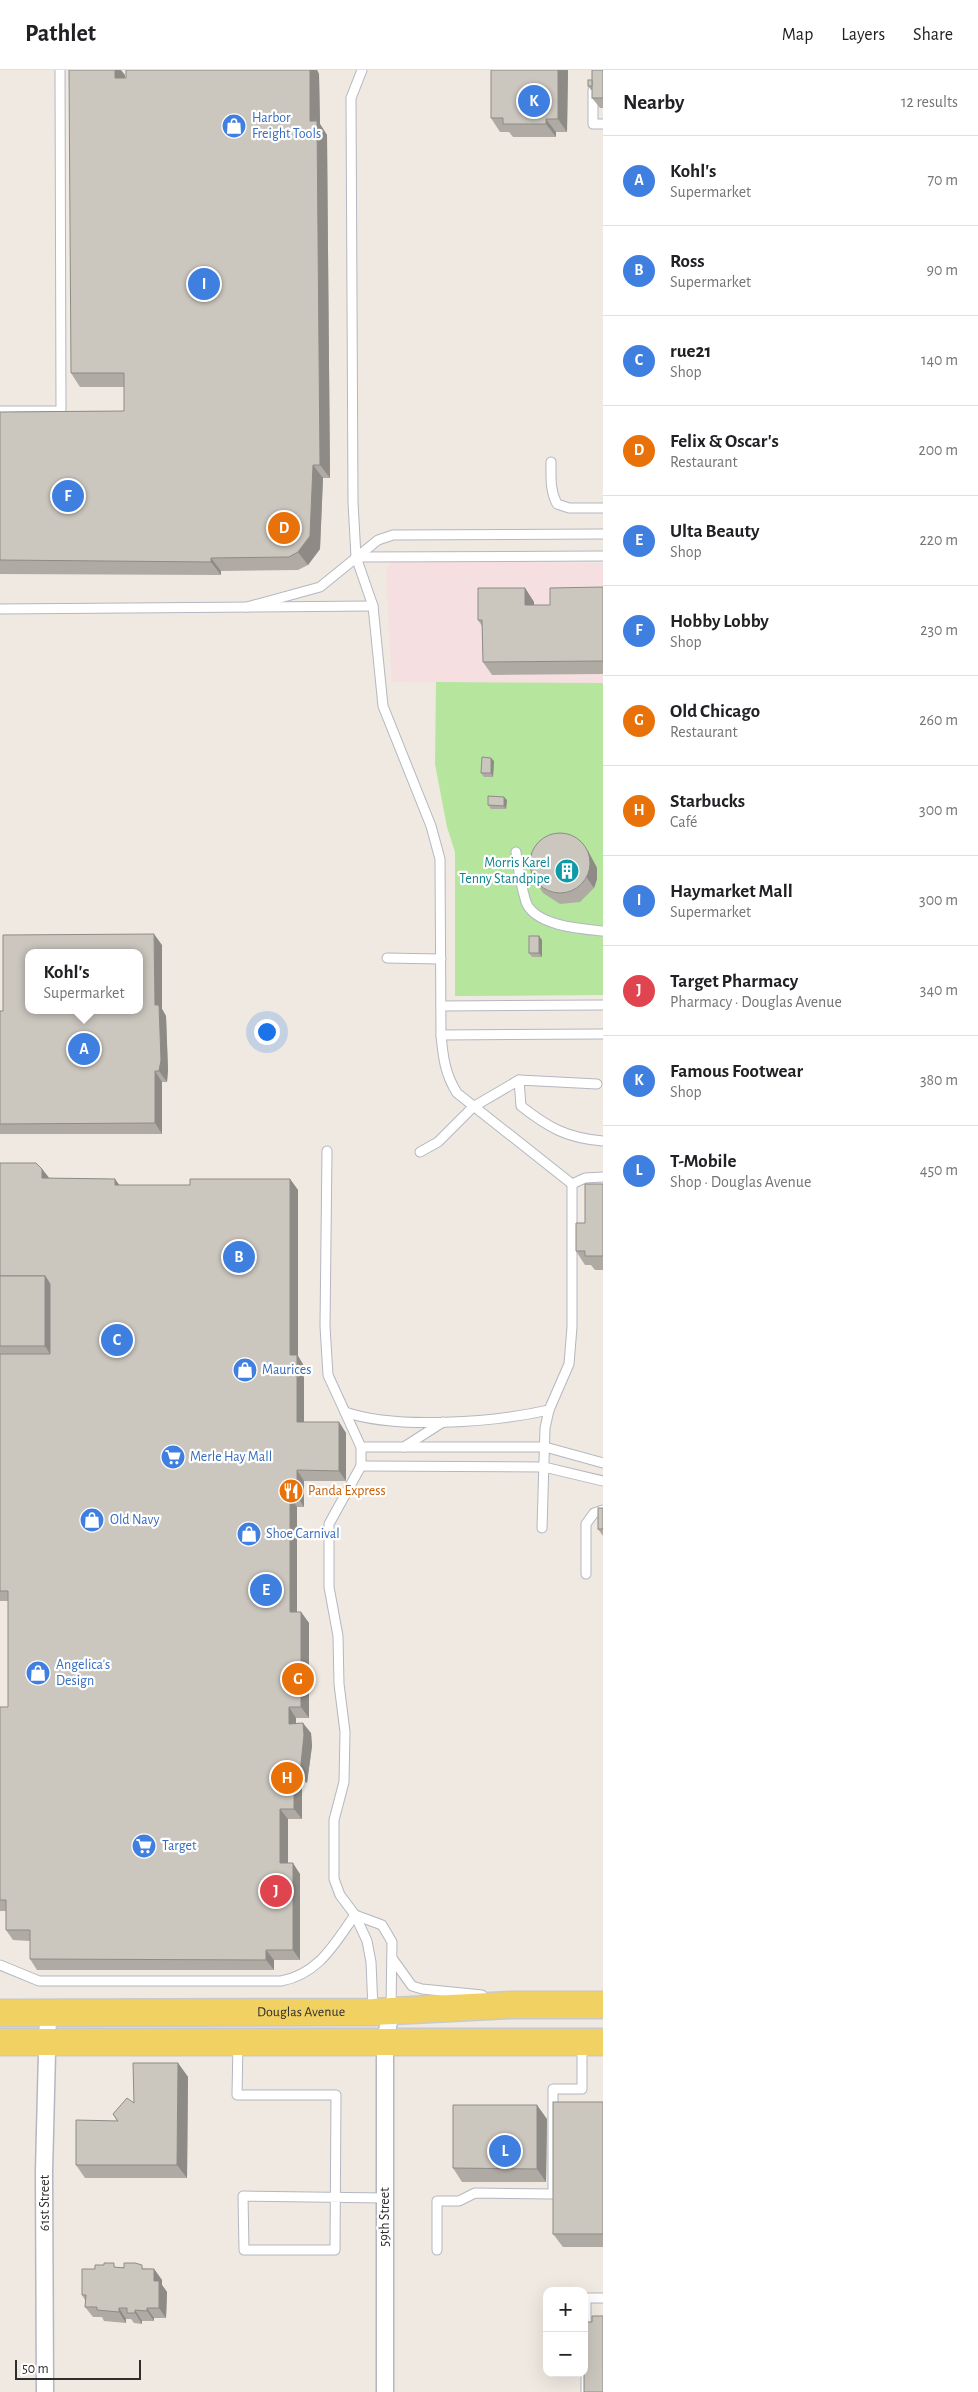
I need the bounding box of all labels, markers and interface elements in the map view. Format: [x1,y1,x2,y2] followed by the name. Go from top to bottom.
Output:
[25,22,96,46] text: Pathlet
[782,26,813,44] text: Map
[841,26,885,44] text: Layers
[913,26,953,44] text: Share
[518,82,550,120] pin: K
[623,92,684,113] text: Nearby
[901,94,958,110] text: 12 results
[252,111,321,141] place label: Harbor Freight Tools
[221,113,247,139] shop icon: Harbor Freight Tools
[670,162,716,181] text: Kohl's
[634,172,644,188] text: A
[927,172,958,188] text: 70 m
[670,184,751,200] text: Supermarket
[670,252,705,271] text: Ross
[634,262,644,278] text: B
[927,262,958,278] text: 90 m
[188,265,220,303] pin: I
[670,274,751,290] text: Supermarket
[670,342,711,361] text: rue21
[635,352,643,368] text: C
[921,352,958,368] text: 140 m
[670,364,702,380] text: Shop
[670,432,779,451] text: Felix & Oscar's
[634,442,644,458] text: D
[918,442,958,458] text: 200 m
[670,454,738,470] text: Restaurant
[52,477,84,515] pin: F
[268,509,300,547] pin: D
[670,522,759,541] text: Ulta Beauty
[635,532,643,548] text: E
[920,532,958,548] text: 220 m
[670,544,702,560] text: Shop
[670,612,769,631] text: Hobby Lobby
[635,622,643,638] text: F
[920,622,958,638] text: 230 m
[670,634,702,650] text: Shop
[670,702,760,721] text: Old Chicago
[634,712,644,728] text: G
[919,712,958,728] text: 260 m
[670,724,738,740] text: Restaurant
[670,792,745,811] text: Starbucks
[633,802,645,818] text: H
[919,802,958,818] text: 300 m
[670,814,698,830] text: Café
[459,856,550,886] place label: Morris Karel Tenny Standpipe
[554,858,580,884] building icon: Morris Karel Tenny Standpipe
[670,882,793,901] text: Haymarket Mall
[637,892,641,908] text: I
[919,892,958,908] text: 300 m
[670,904,751,920] text: Supermarket
[25,949,143,1014] popup
[43,963,90,982] text: Kohl's
[670,972,798,991] text: Target Pharmacy
[636,982,642,998] text: J
[920,982,958,998] text: 340 m
[43,985,125,1001] text: Supermarket
[670,994,842,1010] text: Pharmacy · Douglas Avenue
[254,1019,280,1045] your location
[68,1030,100,1068] pin: A
[670,1062,803,1081] text: Famous Footwear
[634,1072,644,1088] text: K
[920,1072,958,1088] text: 380 m
[670,1084,702,1100] text: Shop
[670,1152,737,1171] text: T-Mobile
[636,1162,642,1178] text: L
[920,1162,958,1178] text: 450 m
[670,1174,811,1190] text: Shop · Douglas Avenue
[223,1238,255,1276] pin: B
[101,1321,133,1359] pin: C
[232,1357,258,1383] shop icon: Maurices
[262,1363,311,1377] place label: Maurices
[160,1444,186,1470] supermarket icon: Merle Hay Mall
[190,1450,272,1464] place label: Merle Hay Mall
[278,1478,304,1504] restaurant icon: Panda Express
[308,1484,386,1498] place label: Panda Express
[79,1507,105,1533] shop icon: Old Navy
[110,1513,159,1527] place label: Old Navy
[236,1521,262,1547] shop icon: Shoe Carnival
[266,1527,340,1541] place label: Shoe Carnival
[250,1571,282,1609] pin: E
[56,1658,110,1688] place label: Angelica's Design
[25,1660,51,1686] shop icon: Angelica's Design
[282,1660,314,1698] pin: G
[271,1759,303,1797] pin: H
[131,1833,157,1859] supermarket icon: Target
[162,1839,197,1853] place label: Target
[260,1872,292,1910] pin: J
[257,2005,345,2019] street label: Douglas Avenue
[489,2132,521,2170] pin: L
[38,2174,52,2231] street label: 61st Street
[378,2187,392,2247] street label: 59th Street
[543,2287,588,2377] map controls
[543,2287,588,2332] button: +
[543,2332,588,2377] button: −
[15,2357,141,2380] scale bar
[22,2362,49,2376] text: 50 m

